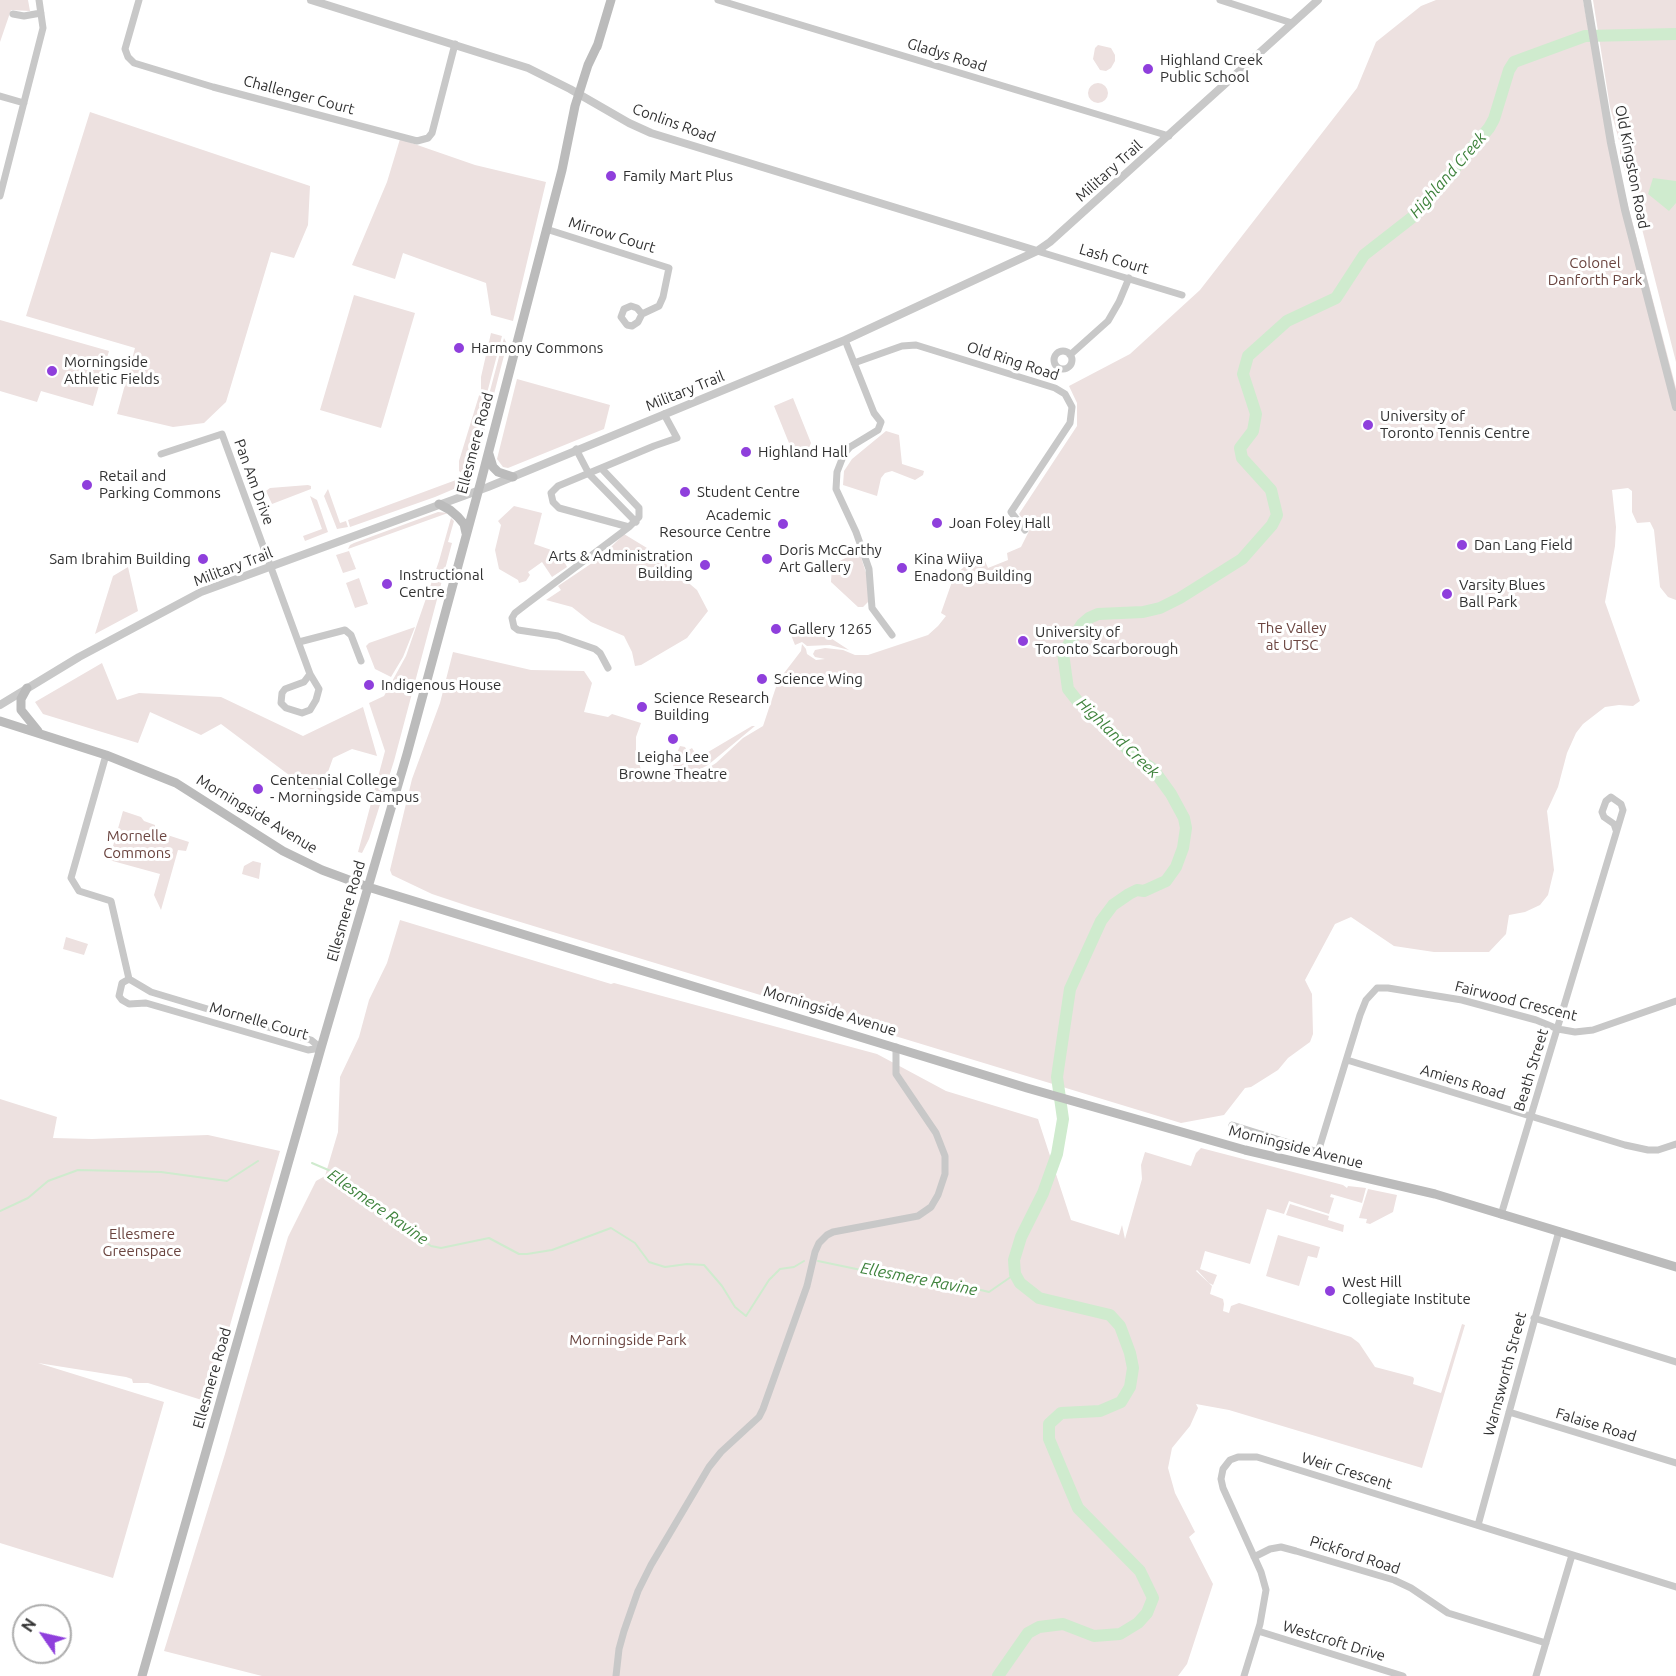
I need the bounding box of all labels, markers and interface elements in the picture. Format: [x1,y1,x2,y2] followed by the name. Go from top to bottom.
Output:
[905,34,989,76] street label: Gladys Road
[1160,51,1263,86] place label: Highland Creek Public School
[1141,62,1155,76] marker: Highland Creek Public School
[241,72,357,118] street label: Challenger Court
[630,100,718,146] street label: Conlins Road
[1611,104,1653,230] street label: Old Kingston Road
[1406,128,1490,222] water label: Highland Creek
[1072,136,1146,206] street label: Military Trail
[623,167,733,185] place label: Family Mart Plus
[604,169,618,183] marker: Family Mart Plus
[566,213,658,257] street label: Mirrow Court
[1077,240,1151,278] street label: Lash Court
[1548,254,1642,289] park label: Colonel Danforth Park
[965,338,1061,384] street label: Old Ring Road
[471,339,603,357] place label: Harmony Commons
[452,341,466,355] marker: Harmony Commons
[64,353,159,388] place label: Morningside Athletic Fields
[45,364,59,378] marker: Morningside Athletic Fields
[643,367,727,415] street label: Military Trail
[453,390,497,496] street label: Ellesmere Road
[1380,407,1530,442] place label: University of Toronto Tennis Centre
[1361,418,1375,432] marker: University of Toronto Tennis Centre
[230,437,278,527] street label: Pan Am Drive
[758,443,848,461] place label: Highland Hall
[739,445,753,459] marker: Highland Hall
[99,467,221,502] place label: Retail and Parking Commons
[80,478,94,492] marker: Retail and Parking Commons
[697,483,800,501] place label: Student Centre
[678,485,692,499] marker: Student Centre
[659,506,771,541] place label: Academic Resource Centre
[949,514,1050,532] place label: Joan Foley Hall
[930,516,944,530] marker: Joan Foley Hall
[776,517,790,531] marker: Academic Resource Centre
[1474,536,1573,554] place label: Dan Lang Field
[1455,538,1469,552] marker: Dan Lang Field
[779,541,882,576] place label: Doris McCarthy Art Gallery
[191,544,275,590] street label: Military Trail
[549,547,693,582] place label: Arts & Administration Building
[49,550,191,568] place label: Sam Ibrahim Building
[914,550,1032,585] place label: Kina Wiiya Enadong Building
[196,552,210,566] marker: Sam Ibrahim Building
[760,552,774,566] marker: Doris McCarthy Art Gallery
[698,558,712,572] marker: Arts & Administration Building
[895,561,909,575] marker: Kina Wiiya Enadong Building
[399,566,484,601] place label: Instructional Centre
[1459,576,1545,611] place label: Varsity Blues Ball Park
[380,577,394,591] marker: Instructional Centre
[1440,587,1454,601] marker: Varsity Blues Ball Park
[1258,619,1326,654] park label: The Valley at UTSC
[788,620,872,638] place label: Gallery 1265
[769,622,783,636] marker: Gallery 1265
[1035,623,1178,658] place label: University of Toronto Scarborough
[1016,634,1030,648] marker: University of Toronto Scarborough
[774,670,863,688] place label: Science Wing
[755,672,769,686] marker: Science Wing
[381,676,501,694] place label: Indigenous House
[362,678,376,692] marker: Indigenous House
[654,689,769,724] place label: Science Research Building
[1073,694,1163,782] water label: Highland Creek
[635,700,649,714] marker: Science Research Building
[666,732,680,746] marker: Leigha Lee Browne Theatre
[619,748,727,783] place label: Leigha Lee Browne Theatre
[193,771,321,857] street label: Morningside Avenue
[270,771,419,806] place label: Centennial College - Morningside Campus
[251,782,265,796] marker: Centennial College - Morningside Campus
[103,827,171,862] park label: Mornelle Commons
[323,858,369,964] street label: Ellesmere Road
[1453,977,1579,1025] street label: Fairwood Crescent
[761,982,899,1040] street label: Morningside Avenue
[207,998,311,1044] street label: Mornelle Court
[1510,1027,1552,1113] street label: Beath Street
[1418,1061,1508,1103] street label: Amiens Road
[1227,1122,1365,1172] street label: Morningside Avenue
[324,1165,432,1249] water label: Ellesmere Ravine
[103,1225,181,1260] park label: Ellesmere Greenspace
[859,1258,979,1300] water label: Ellesmere Ravine
[1342,1273,1471,1308] place label: West Hill Collegiate Institute
[1323,1284,1337,1298] marker: West Hill Collegiate Institute
[1480,1310,1530,1438] street label: Warnsworth Street
[189,1325,235,1431] street label: Ellesmere Road
[569,1331,687,1349] park label: Morningside Park
[1554,1404,1638,1446] street label: Falaise Road
[1299,1449,1395,1493] street label: Weir Crescent
[1307,1532,1403,1578] street label: Pickford Road
[12,1604,72,1664] north arrow
[18,1615,40,1635] text: N
[1281,1617,1387,1665] street label: Westcroft Drive

